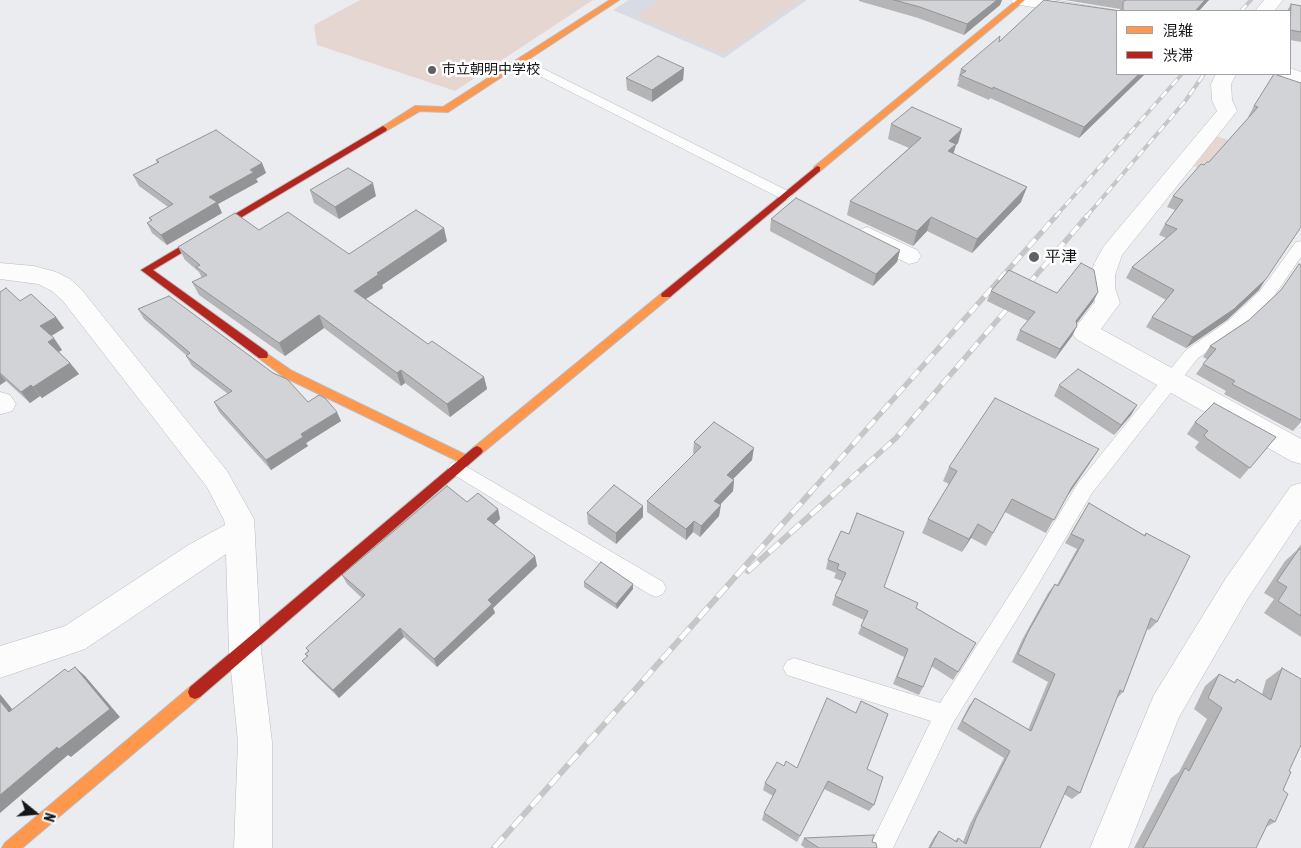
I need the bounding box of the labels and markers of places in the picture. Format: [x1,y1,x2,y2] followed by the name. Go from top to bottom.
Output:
[442,62,540,78] place label: 市立朝明中学校
[426,64,438,76] marker: 市立朝明中学校
[1045,247,1077,267] place label: 平津
[1027,250,1041,264] marker: 平津

